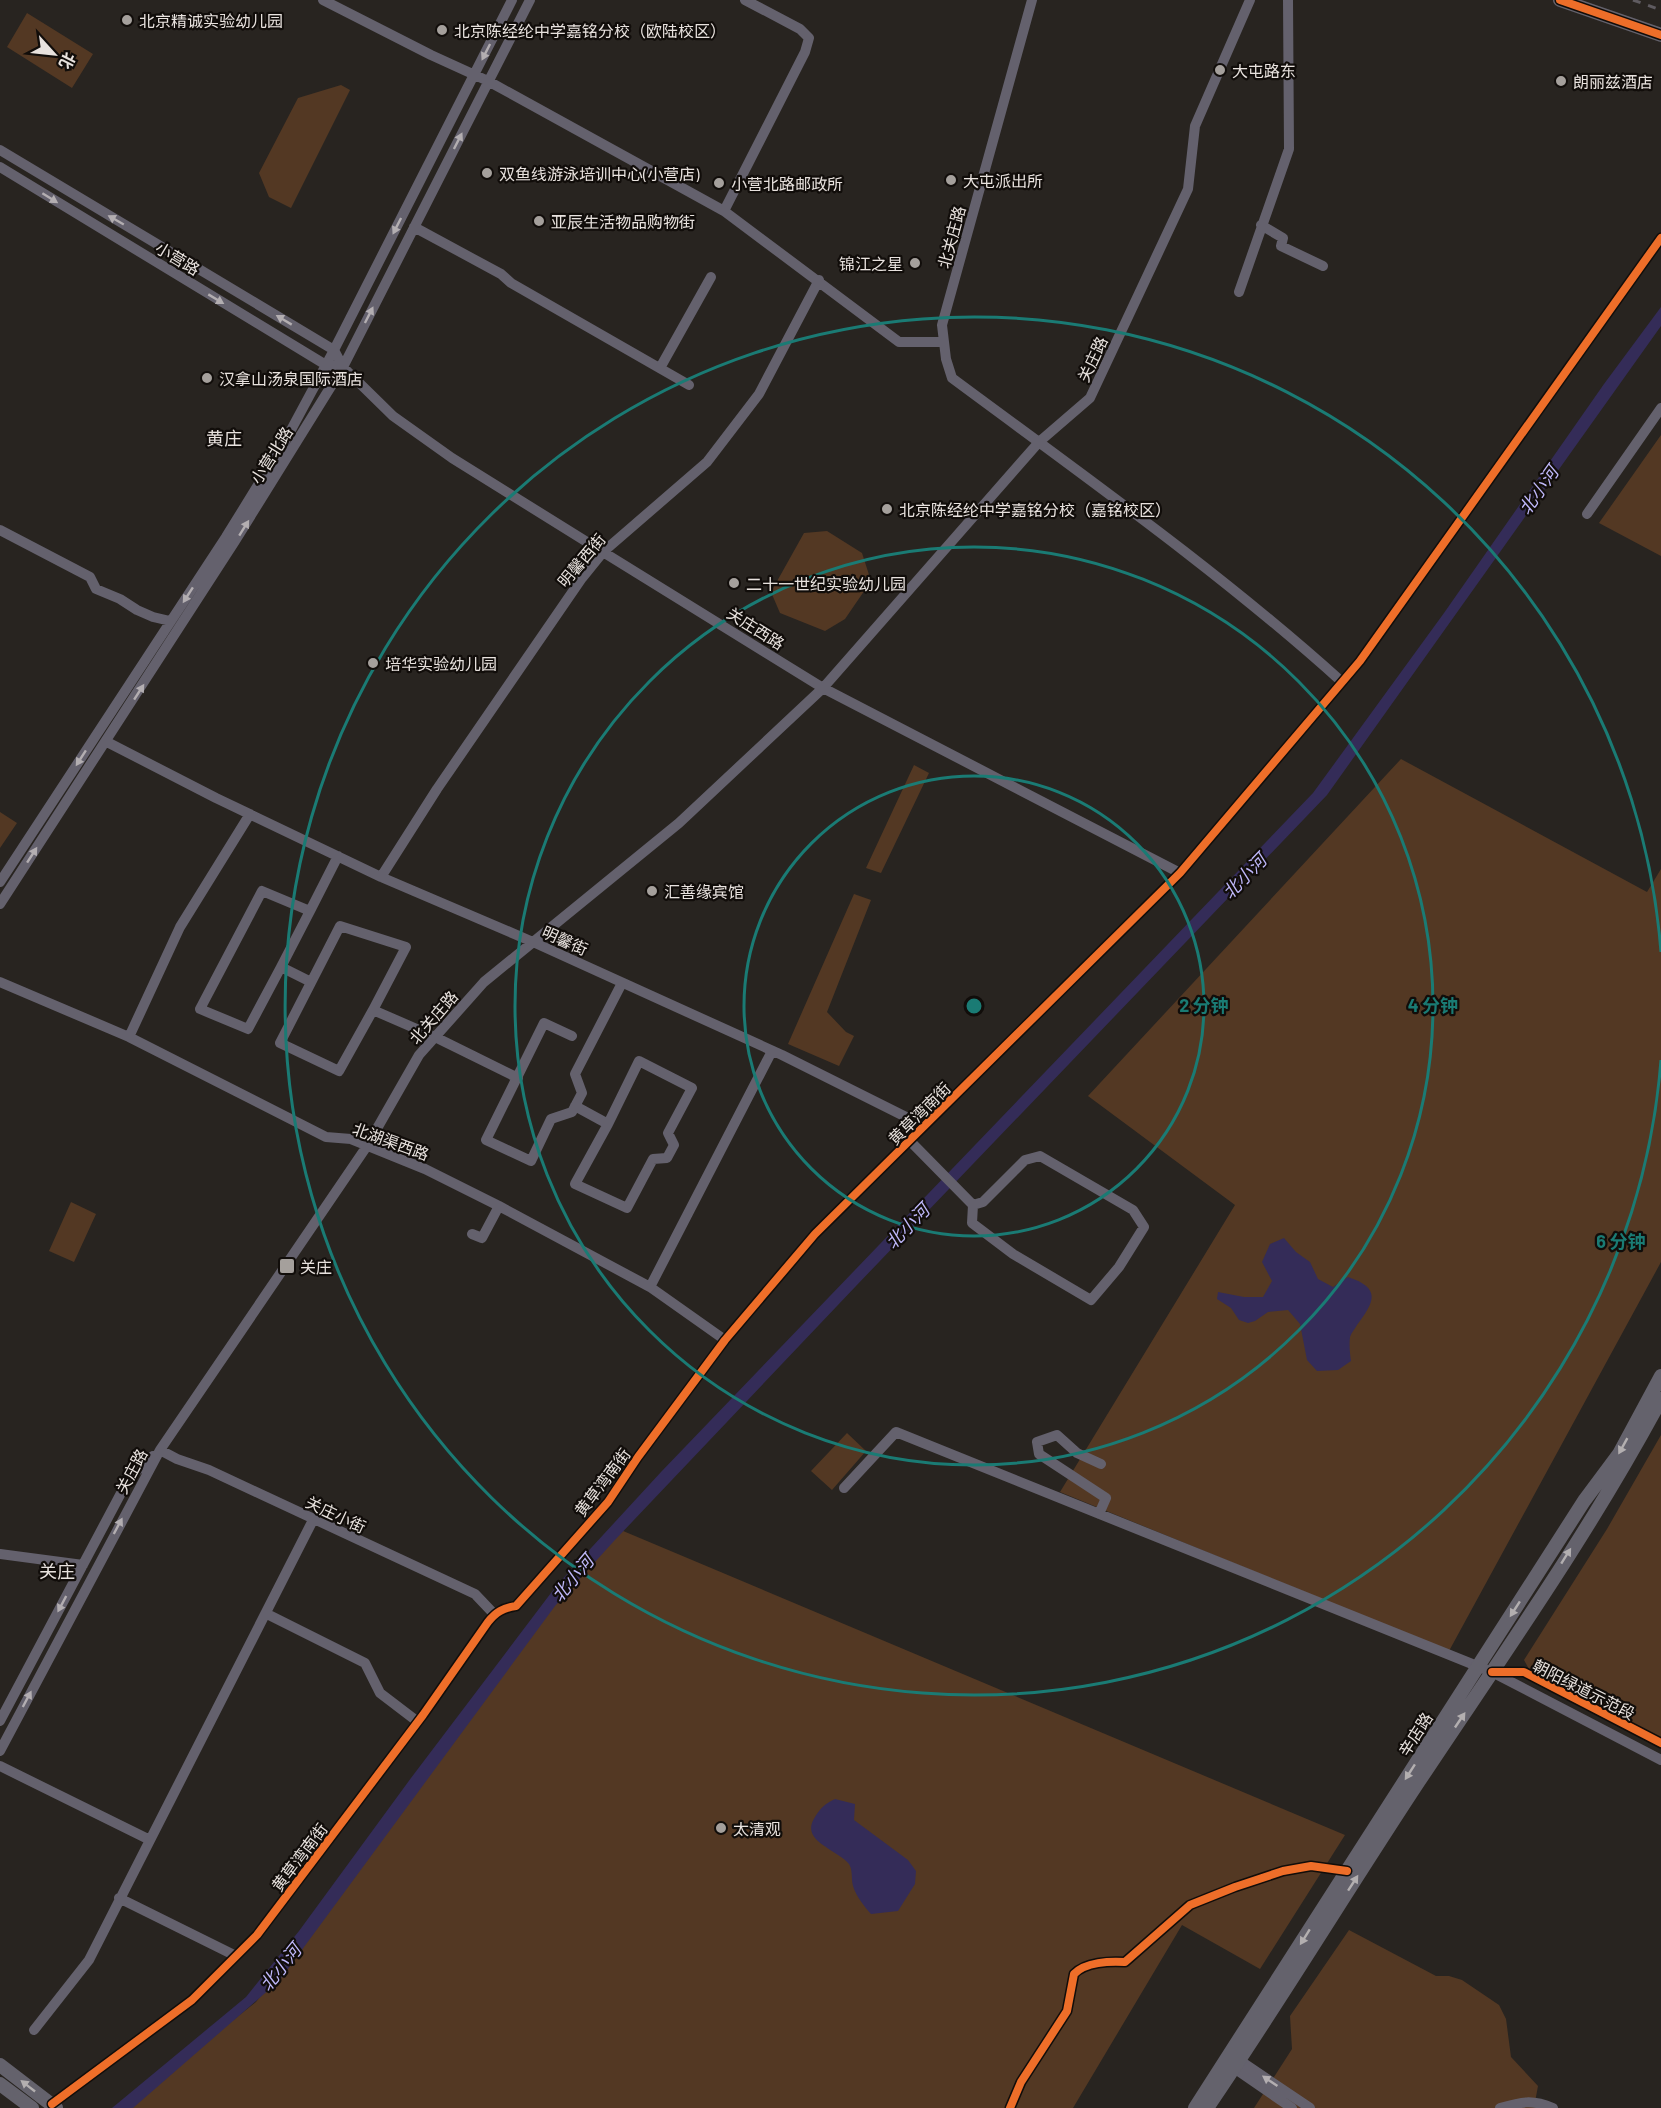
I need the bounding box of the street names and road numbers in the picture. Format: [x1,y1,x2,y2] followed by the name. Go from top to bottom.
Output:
[934,204,968,270] street label: 北关庄路
[153,237,203,279] street label: 小营路
[1073,333,1111,385] street label: 关庄路
[246,423,296,487] street label: 小营北路
[553,529,609,591] street label: 明馨西街
[724,603,788,653] street label: 关庄西路
[539,922,591,958] street label: 明馨街
[405,987,461,1047] street label: 北关庄路
[884,1078,954,1148] street label: 黄草湾南街
[350,1118,432,1164] street label: 北湖渠西路
[570,1444,634,1520] street label: 黄草湾南街
[111,1445,151,1497] street label: 关庄路
[303,1492,369,1536] street label: 关庄小街
[1530,1655,1638,1723] street label: 朝阳绿道示范段
[1394,1709,1436,1759] street label: 辛店路
[267,1819,331,1895] street label: 黄草湾南街

